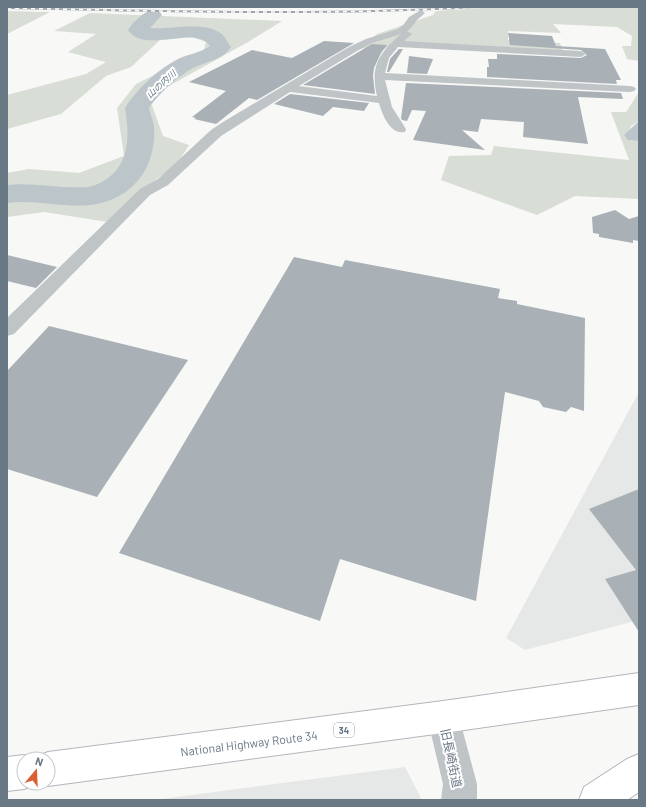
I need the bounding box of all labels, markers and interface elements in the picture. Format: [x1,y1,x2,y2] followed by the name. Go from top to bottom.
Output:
[144,67,179,100] water label: 山の内川
[334,723,354,737] road number: 34
[439,727,465,789] street label: 旧長崎街道
[180,728,318,758] street label: National Highway Route 34
[16,751,56,791] north arrow
[34,754,45,768] text: N

